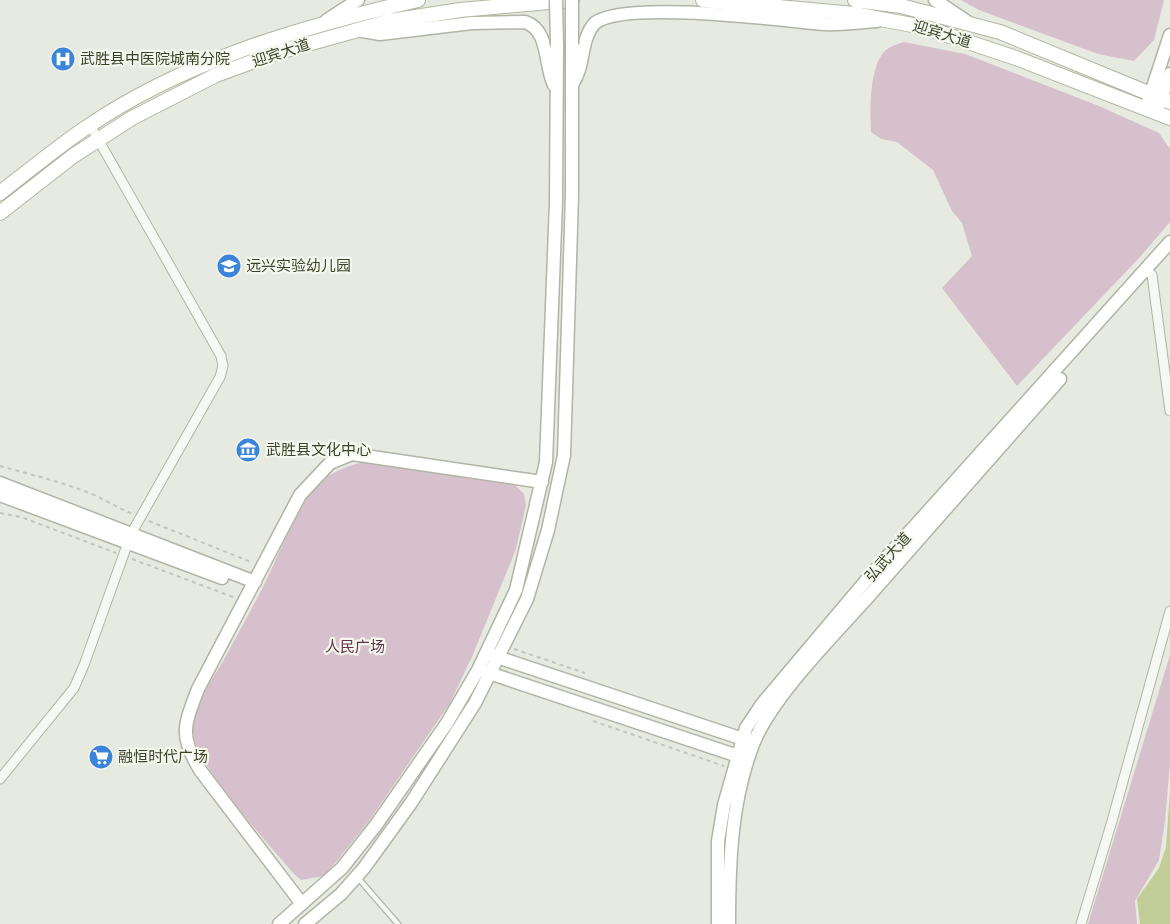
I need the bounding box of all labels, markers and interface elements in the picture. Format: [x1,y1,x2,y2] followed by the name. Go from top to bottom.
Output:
[911,16,974,50] street label: 迎宾大道
[249,34,312,70] street label: 迎宾大道
[50,46,76,72] hospital icon: 武胜县中医院城南分院
[80,49,230,67] place label: 武胜县中医院城南分院
[216,253,242,279] school or university icon: 远兴实验幼儿园
[246,256,351,274] place label: 远兴实验幼儿园
[235,437,261,463] museum icon: 武胜县文化中心
[266,440,371,458] place label: 武胜县文化中心
[860,528,914,585] street label: 弘武大道
[325,637,385,655] park label: 人民广场
[88,744,114,770] supermarket icon: 融恒时代广场
[118,747,208,765] place label: 融恒时代广场

